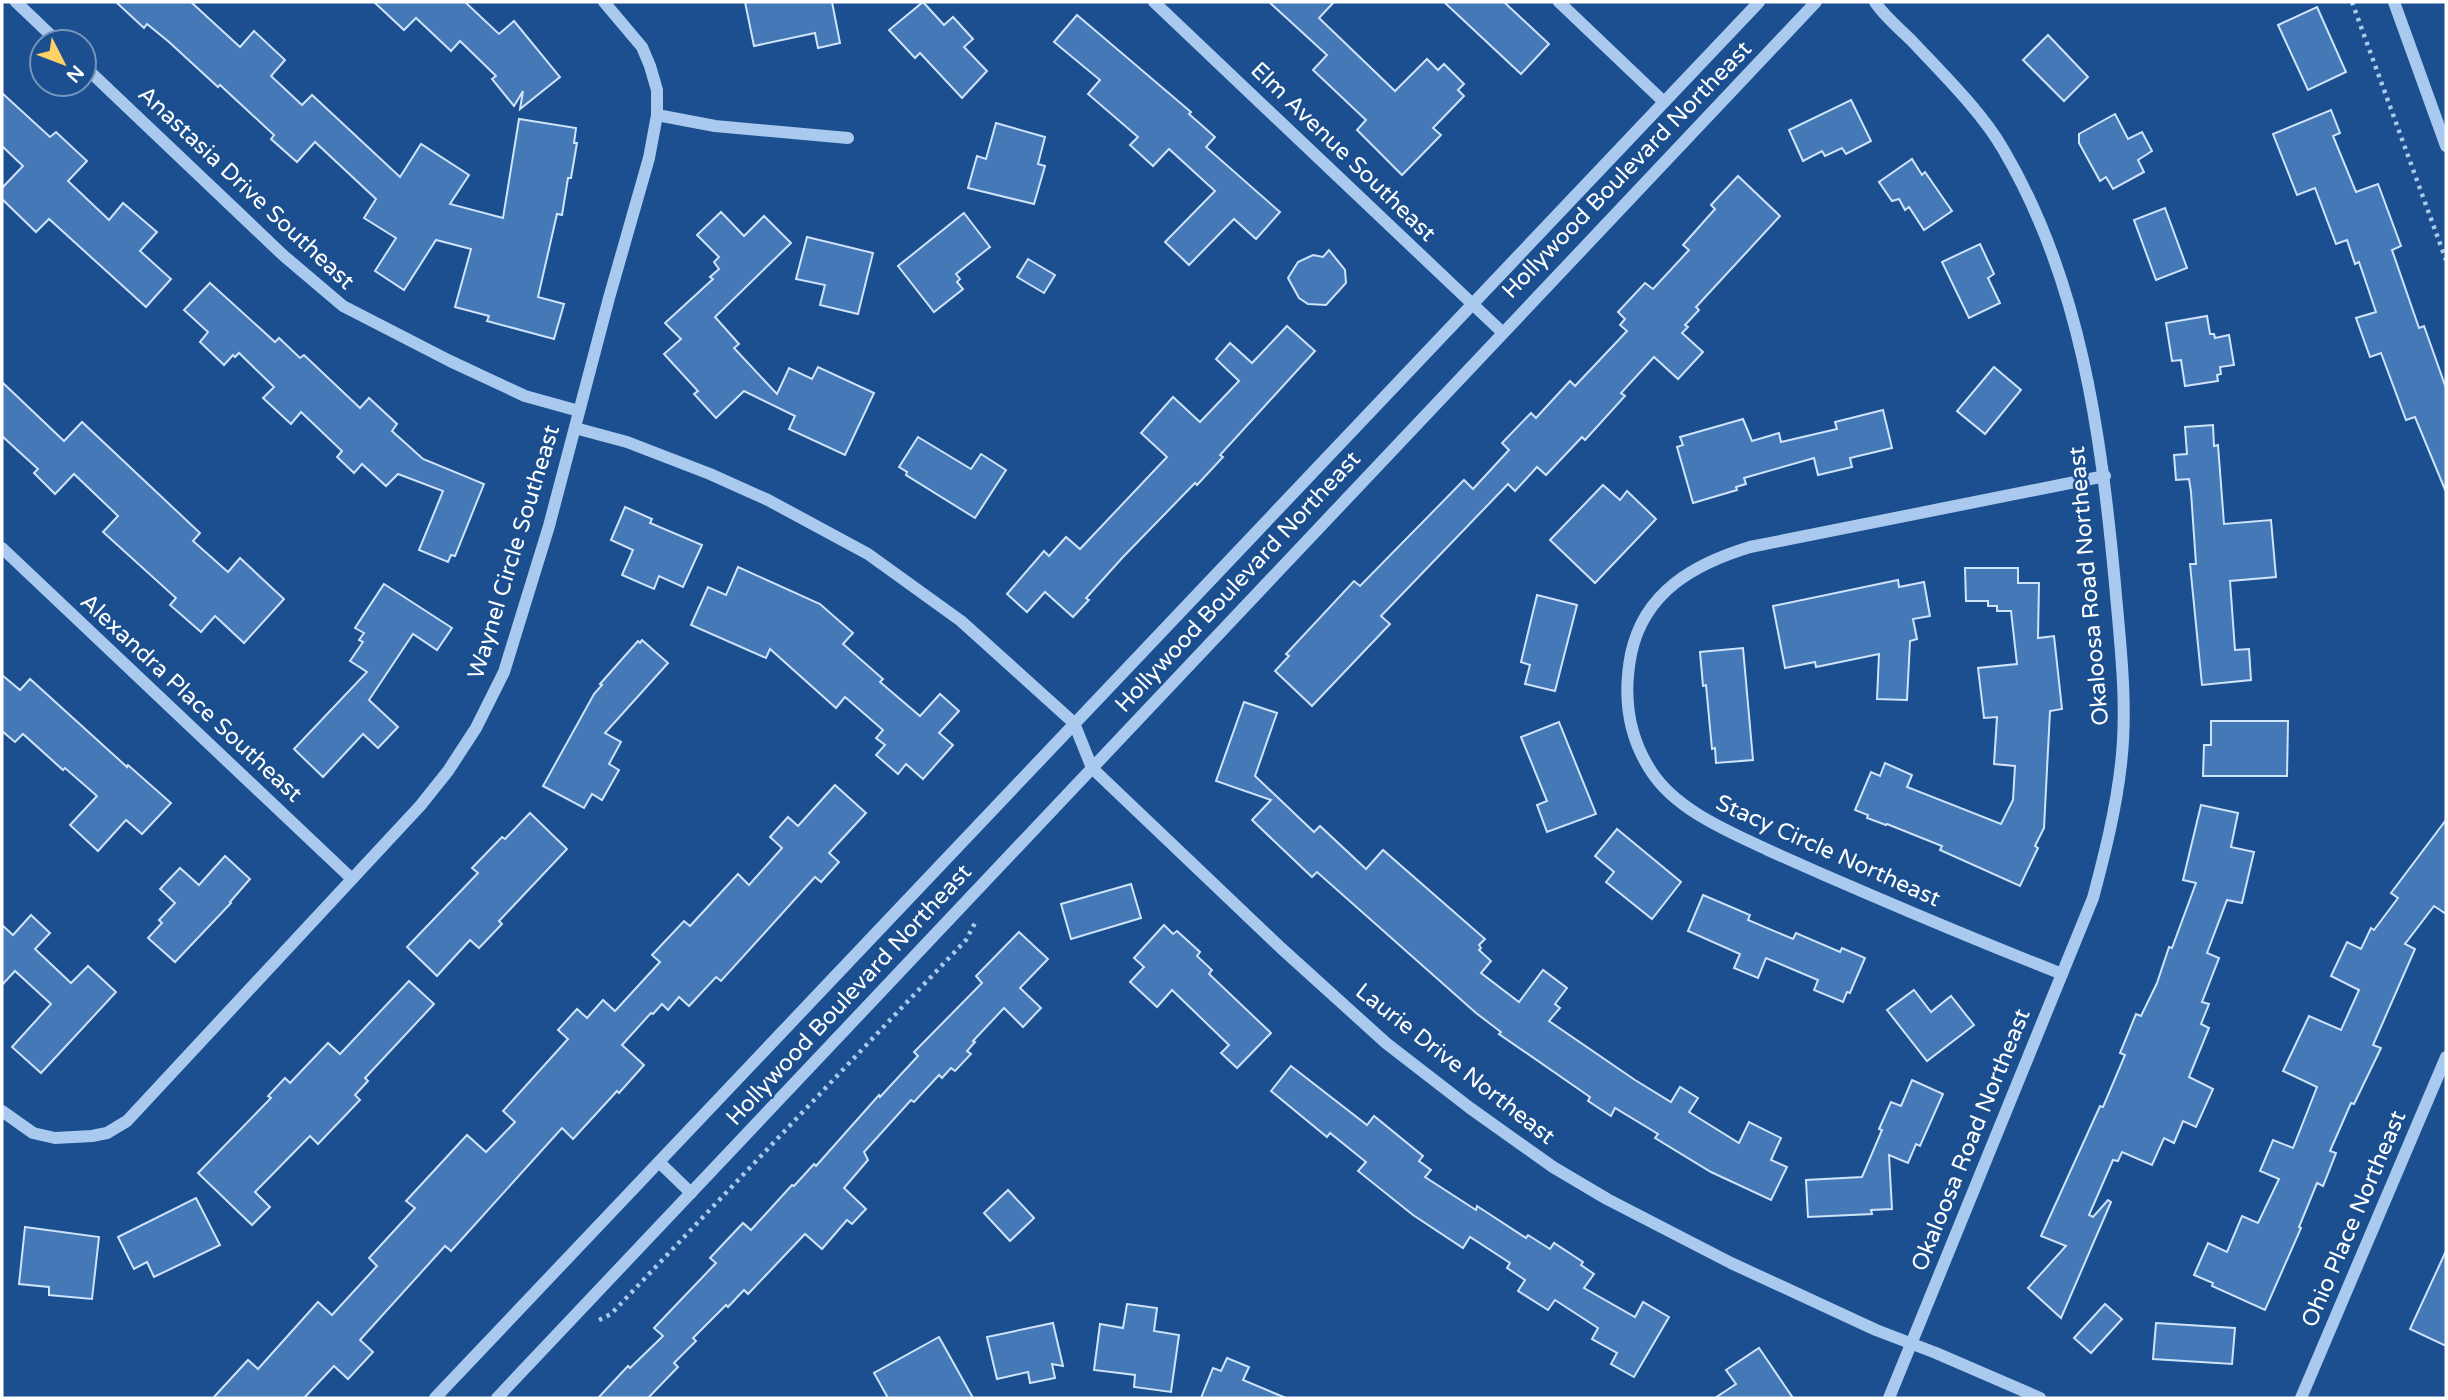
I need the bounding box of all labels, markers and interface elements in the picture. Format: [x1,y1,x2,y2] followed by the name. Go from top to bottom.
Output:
[28,28,98,98] north arrow
[1496,35,1758,305] street label: Hollywood Boulevard Northeast
[1245,56,1442,248] street label: Elm Avenue Southeast
[62,61,88,87] text: N
[132,80,360,296] street label: Anastasia Drive Southeast
[462,422,566,682] street label: Waynel Circle Southeast
[1109,445,1367,718] street label: Hollywood Boulevard Northeast
[2063,445,2115,727] street label: Okaloosa Road Northeast
[74,588,308,808] street label: Alexandra Place Southeast
[1712,789,1945,913] street label: Stacy Circle Northeast
[720,858,978,1131] street label: Hollywood Boulevard Northeast
[1350,977,1561,1151] street label: Laurie Drive Northeast
[1905,1005,2037,1275] street label: Okaloosa Road Northeast
[2296,1106,2412,1332] street label: Ohio Place Northeast

